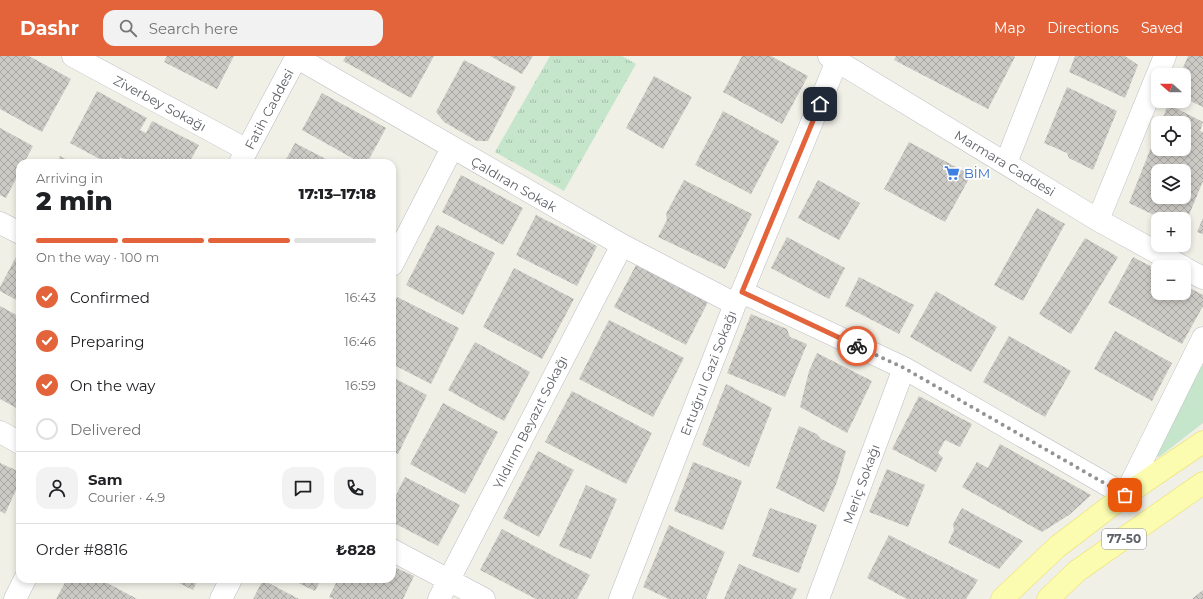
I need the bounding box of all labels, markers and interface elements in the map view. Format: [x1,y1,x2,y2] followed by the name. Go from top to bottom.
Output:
[103,10,383,46] search box
[20,17,79,40] text: Dashr
[117,17,139,39] icon: search
[149,19,238,38] text: Search here
[994,19,1025,37] text: Map
[1047,19,1119,37] text: Directions
[1141,19,1183,37] text: Saved
[241,66,297,152] street label: Fatih Caddesi
[1151,68,1191,108] north arrow
[1151,68,1191,300] map controls
[111,72,209,134] street label: Ziverbey Sokağı
[803,87,837,121] pin
[809,93,831,115] icon: home
[1151,116,1191,156] button: locate
[952,127,1058,199] street label: Marmara Caddesi
[468,153,560,215] street label: Çaldıran Sokak
[943,164,961,182] supermarket icon: BİM
[1151,164,1191,204] button: layers
[964,165,990,181] place label: BİM
[36,170,103,186] text: Arriving in
[299,184,376,203] text: 17:13–17:18
[36,185,113,217] text: 2 min
[1151,212,1191,252] button: +
[36,249,159,265] text: On the way · 100 m
[1151,260,1191,300] button: −
[36,286,58,308] icon: check
[70,288,150,307] text: Confirmed
[345,289,376,305] text: 16:43
[677,308,739,438] street label: Ertuğrul Gazi Sokağı
[837,326,877,366] courier
[36,330,58,352] icon: check
[70,332,145,351] text: Preparing
[344,333,376,349] text: 16:46
[846,335,868,357] icon: bike
[489,353,571,491] street label: Yıldırım Beyazıt Sokağı
[36,374,58,396] icon: check
[70,376,155,395] text: On the way
[345,377,376,393] text: 16:59
[70,420,142,439] text: Delivered
[839,442,883,526] street label: Meriç Sokağı
[36,467,78,509] button: person
[282,467,324,509] button: chat
[334,467,376,509] button: phone
[88,470,123,489] text: Sam
[1108,478,1142,512] pin
[1114,484,1136,506] icon: bag
[88,489,165,505] text: Courier · 4.9
[1102,529,1146,549] road number: 77-50
[36,540,128,559] text: Order #8816
[336,540,376,559] text: ₺828

